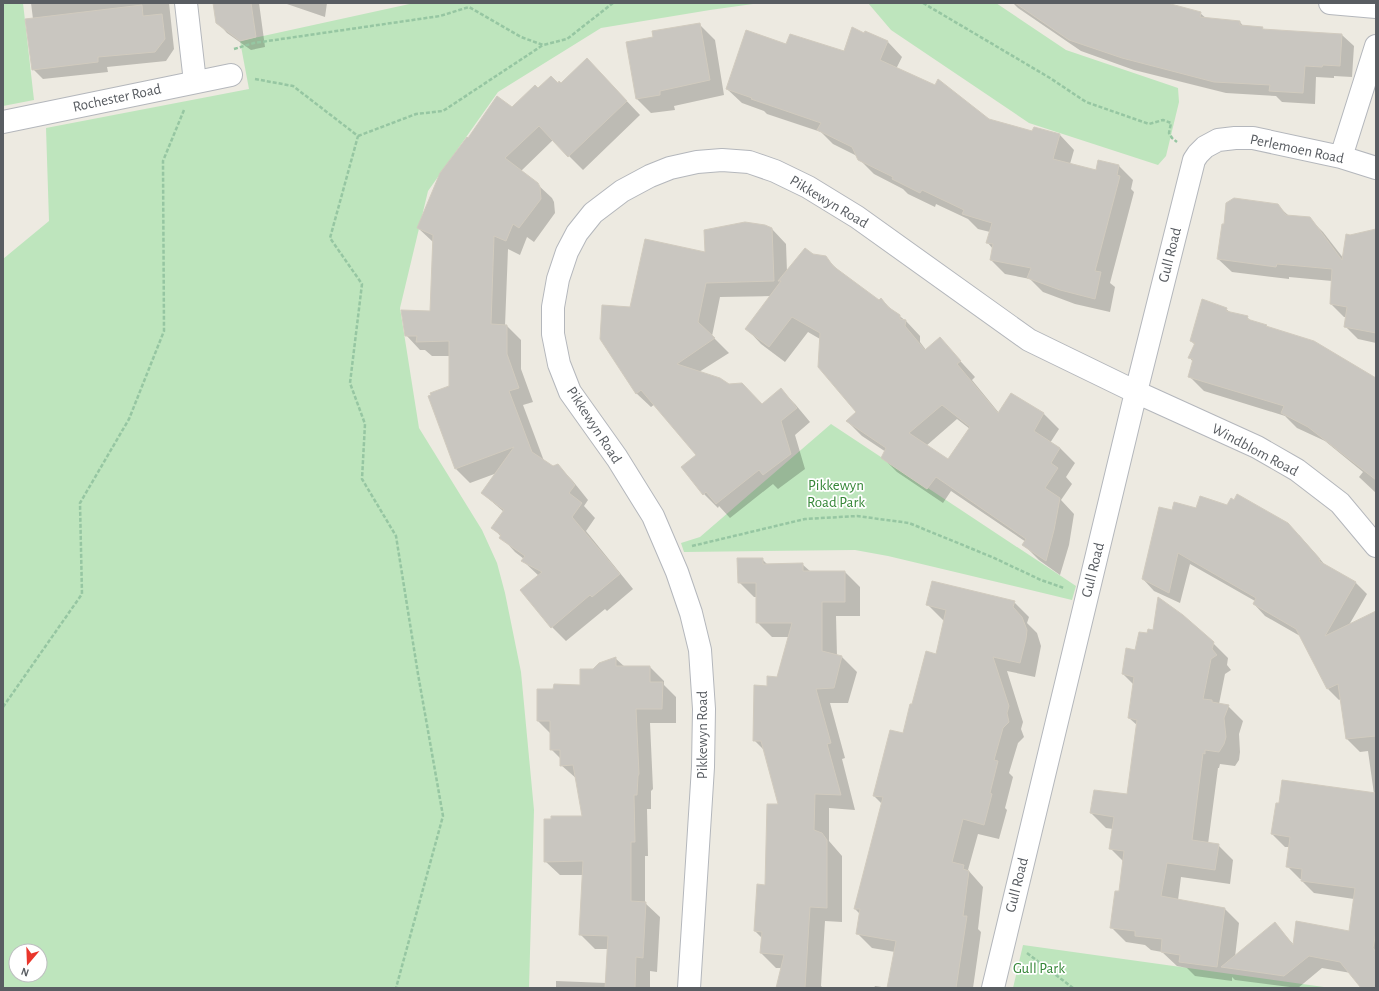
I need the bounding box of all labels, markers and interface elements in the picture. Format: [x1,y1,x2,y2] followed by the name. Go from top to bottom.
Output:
[72,81,163,115] street label: Rochester Road
[1249,132,1346,166] street label: Perlemoen Road
[787,173,871,231] street label: Pikkewyn Road
[1156,226,1184,284] street label: Gull Road
[564,384,624,466] street label: Pikkewyn Road
[1209,421,1301,479] street label: Windblom Road
[807,478,865,510] park label: Pikkewyn Road Park
[1079,541,1107,599] street label: Gull Road
[695,691,710,779] street label: Pikkewyn Road
[1003,856,1031,914] street label: Gull Road
[8,943,48,983] north arrow
[1013,961,1065,976] park label: Gull Park
[19,966,30,978] text: N

